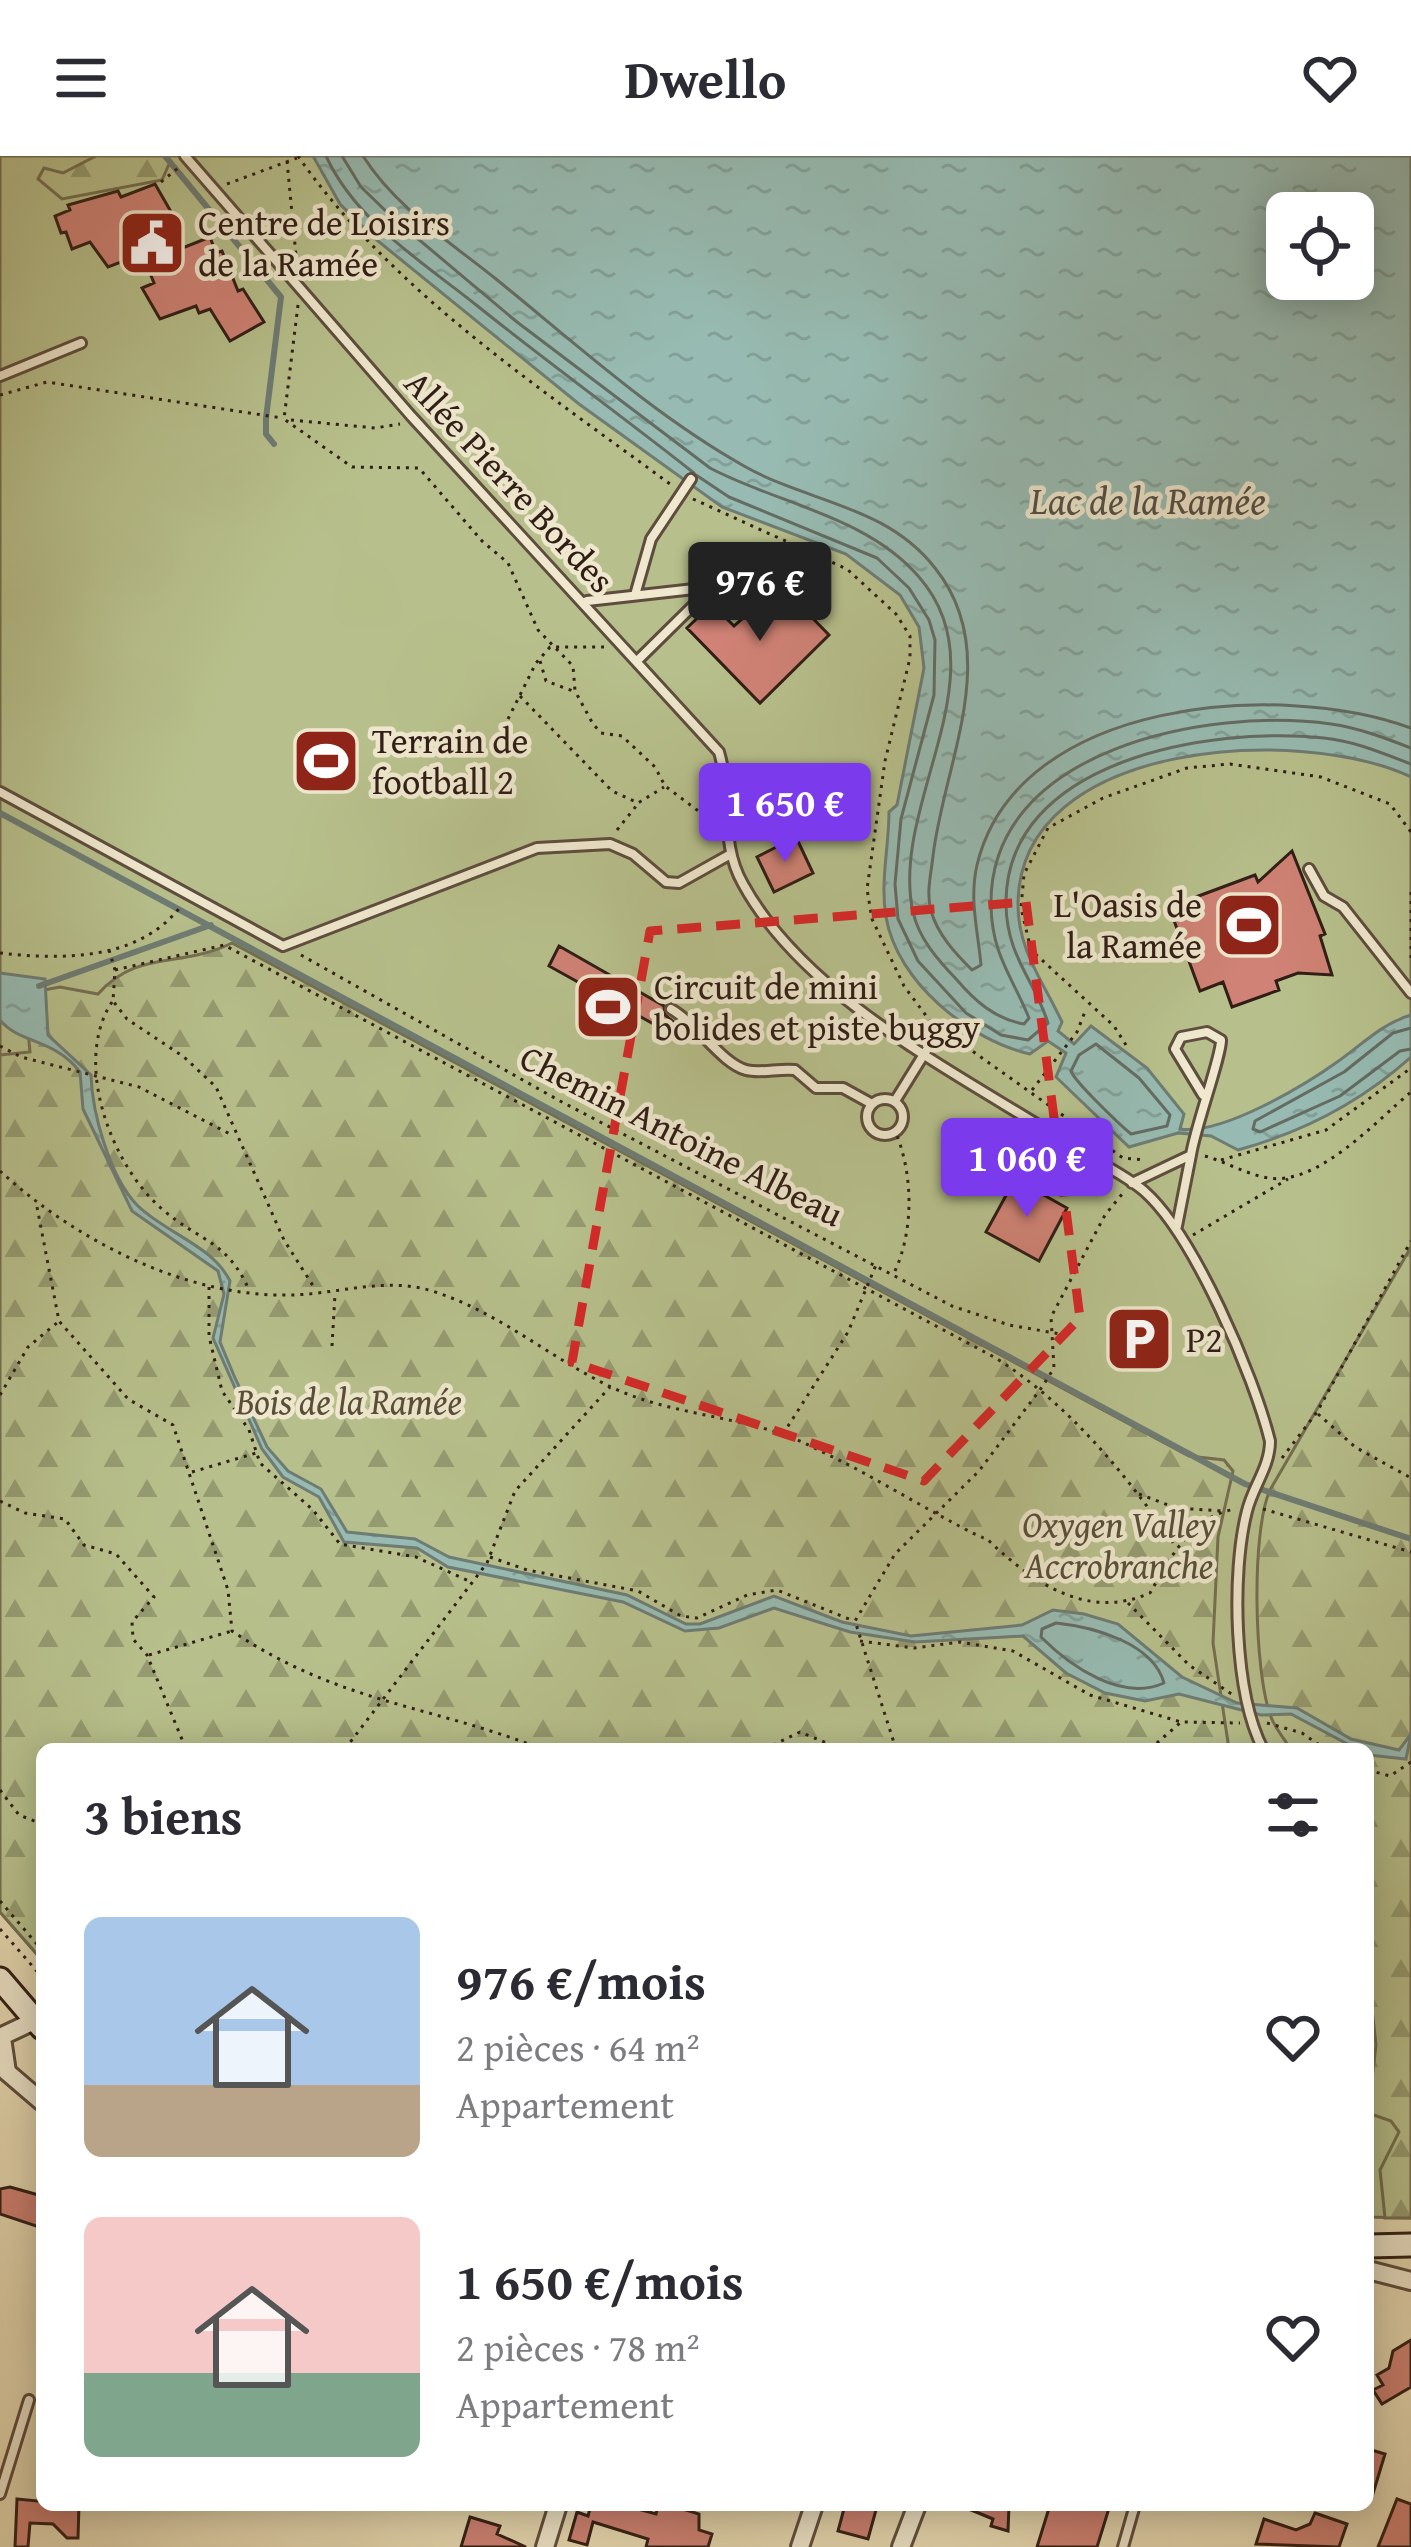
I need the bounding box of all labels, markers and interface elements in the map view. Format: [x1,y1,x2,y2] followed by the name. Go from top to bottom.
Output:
[625,39,786,118] text: Dwello
[48,45,114,111] icon: menu
[1297,45,1363,111] icon: heart
[1266,192,1374,300] map controls
[1266,192,1374,300] button: locate
[198,195,450,289] place label: Centre de Loisirs de la Ramée
[117,208,187,278] public building icon: Centre de Loisirs de la Ramée
[393,357,628,604] street label: Allée Pierre Bordes
[1029,471,1266,528] water label: Lac de la Ramée
[676,542,844,644] pin: 976 €
[715,552,805,609] text: 976 €
[372,713,528,807] place label: Terrain de football 2
[291,726,361,796] sports icon: Terrain de football 2
[674,763,896,865] pin: 1 650 €
[726,773,844,830] text: 1 650 €
[1054,877,1202,971] place label: L'Oasis de la Ramée
[1214,890,1284,960] sports icon: L'Oasis de la Ramée
[654,959,980,1053] place label: Circuit de mini bolides et piste buggy
[573,972,643,1042] sports icon: Circuit de mini bolides et piste buggy
[511,1030,854,1239] street label: Chemin Antoine Albeau
[916,1118,1138,1220] pin: 1 060 €
[968,1128,1086,1185] text: 1 060 €
[1104,1304,1174,1374] parking icon: P2
[1186,1312,1223,1365] place label: P2
[235,1374,462,1427] park label: Bois de la Ramée
[1022,1497,1216,1591] park label: Oxygen Valley Accrobranche
[84,1778,242,1853] text: 3 biens
[1260,1782,1326,1848] icon: filters
[456,1943,706,2018] text: 976 €/mois
[180,1965,324,2109] icon: home
[1260,2004,1326,2070] icon: heart
[456,2018,700,2075] text: 2 pièces · 64 m²
[456,2075,674,2132] text: Appartement
[456,2243,744,2318] text: 1 650 €/mois
[180,2265,324,2409] icon: home
[1260,2304,1326,2370] icon: heart
[456,2318,700,2375] text: 2 pièces · 78 m²
[456,2375,674,2432] text: Appartement

